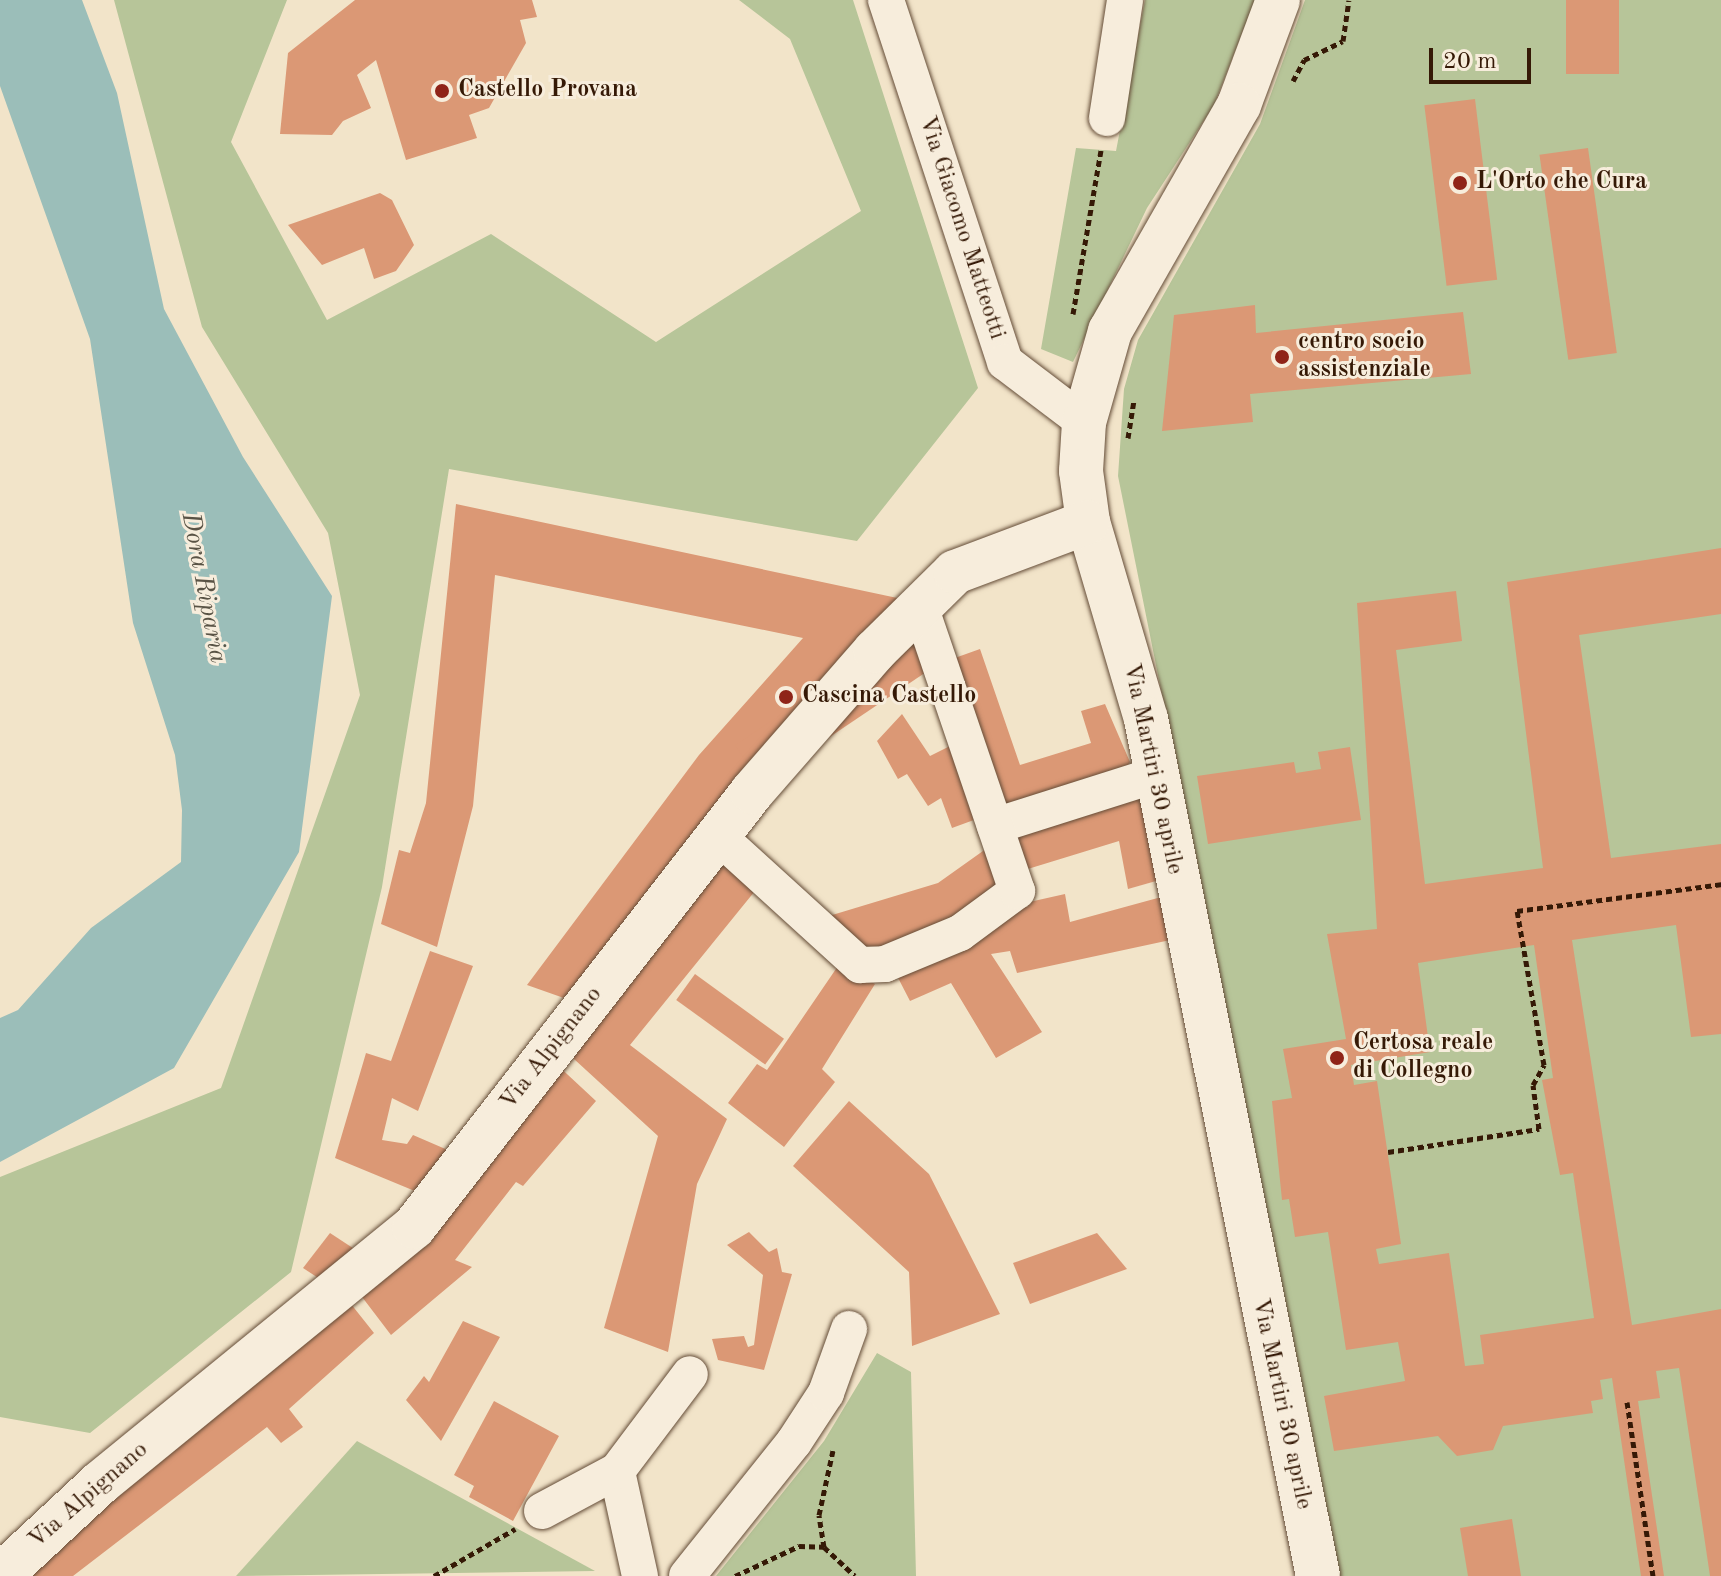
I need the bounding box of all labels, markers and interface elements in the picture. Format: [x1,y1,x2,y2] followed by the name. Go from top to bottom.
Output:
[1433,32,1535,82] scale bar
[1443,50,1497,74] text: 20 m
[458,77,637,105] place label: Castello Provana
[433,82,451,100] marker: Castello Provana
[911,113,1011,343] street label: Via Giacomo Matteotti
[1476,169,1647,197] place label: L'Orto che Cura
[1451,174,1469,192] marker: L'Orto che Cura
[1298,329,1431,385] place label: centro socio assistenziale
[1273,348,1291,366] marker: centro socio assistenziale
[173,510,233,666] water label: Dora Riparia
[1116,661,1188,877] street label: Via Martiri 30 aprile
[802,683,976,711] place label: Cascina Castello
[777,688,795,706] marker: Cascina Castello
[495,981,609,1117] street label: Via Alpignano
[1353,1030,1493,1086] place label: Certosa reale di Collegno
[1328,1049,1346,1067] marker: Certosa reale di Collegno
[1245,1296,1317,1512] street label: Via Martiri 30 aprile
[23,1436,155,1556] street label: Via Alpignano

